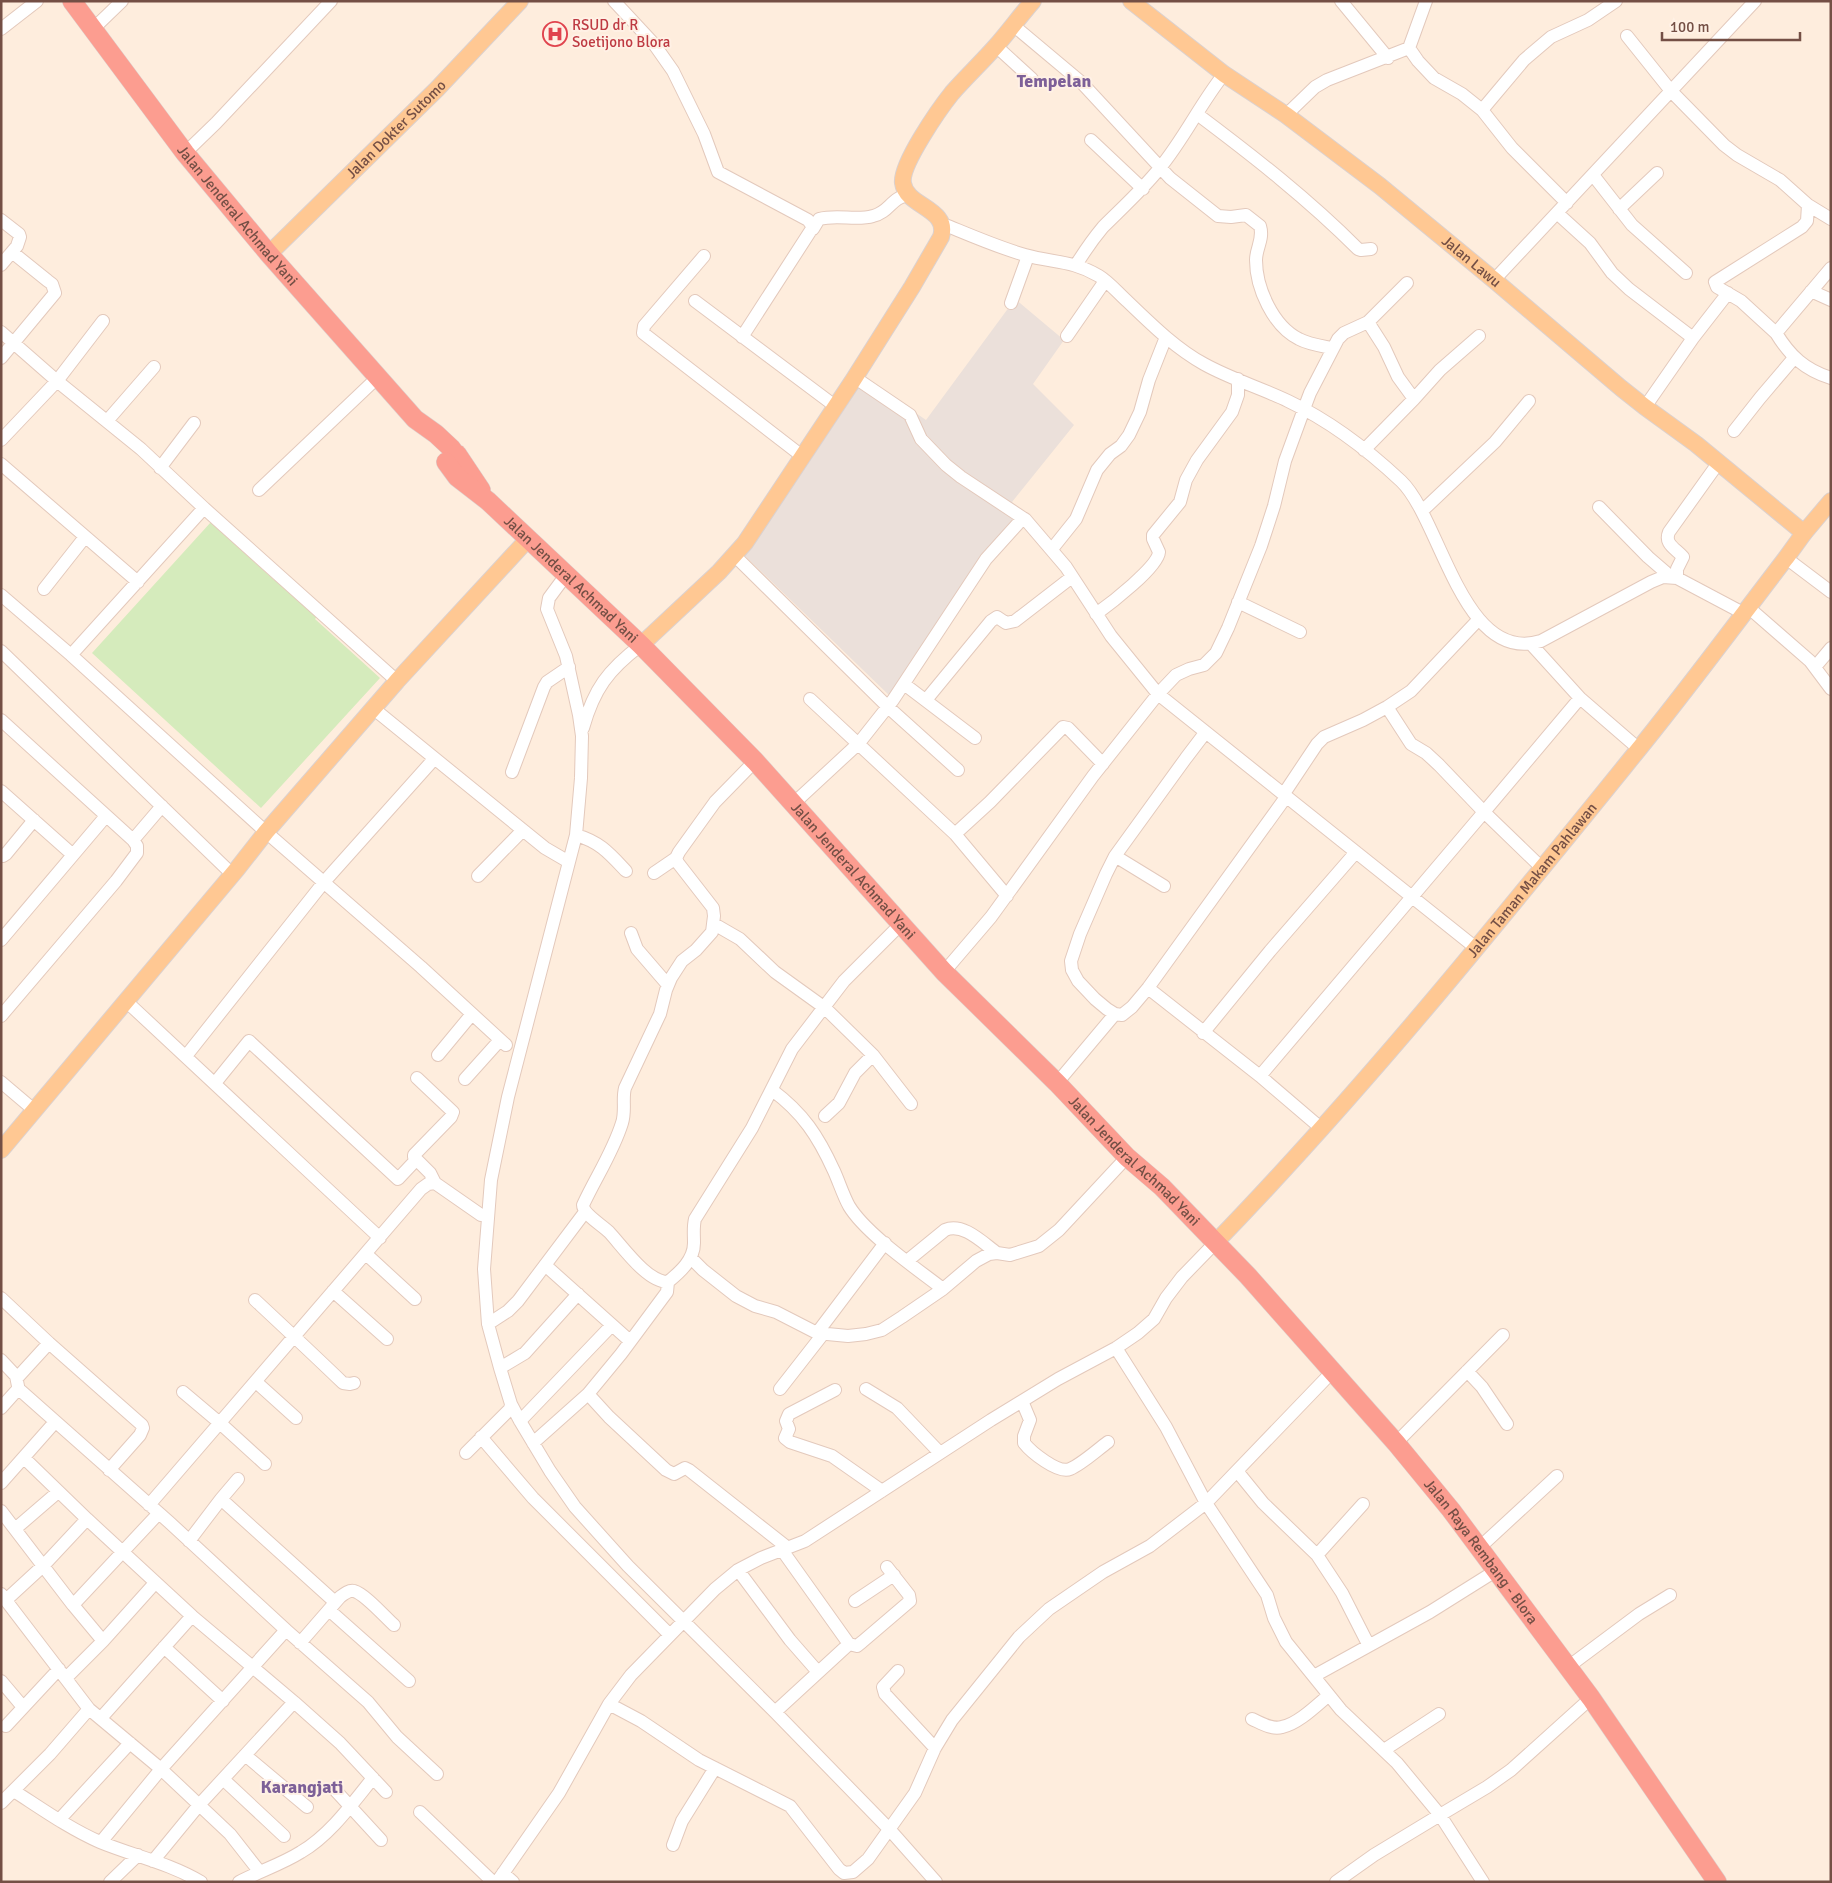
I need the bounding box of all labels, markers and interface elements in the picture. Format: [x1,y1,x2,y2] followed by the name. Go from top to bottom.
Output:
[1662,10,1800,42] scale bar
[572,16,670,51] place label: RSUD dr R Soetijono Blora
[1670,18,1710,36] text: 100 m
[542,21,568,47] hospital icon: RSUD dr R Soetijono Blora
[1017,70,1091,92] district label: Tempelan
[342,76,450,182] street label: Jalan Dokter Sutomo
[173,142,302,289] street label: Jalan Jenderal Achmad Yani
[1438,232,1505,291] street label: Jalan Lawu
[500,512,642,647] street label: Jalan Jenderal Achmad Yani
[787,799,919,943] street label: Jalan Jenderal Achmad Yani
[1463,799,1601,961] street label: Jalan Taman Makam Pahlawan
[1065,1092,1204,1230] street label: Jalan Jenderal Achmad Yani
[1420,1475,1542,1628] street label: Jalan Raya Rembang - Blora
[261,1776,343,1798] district label: Karangjati

